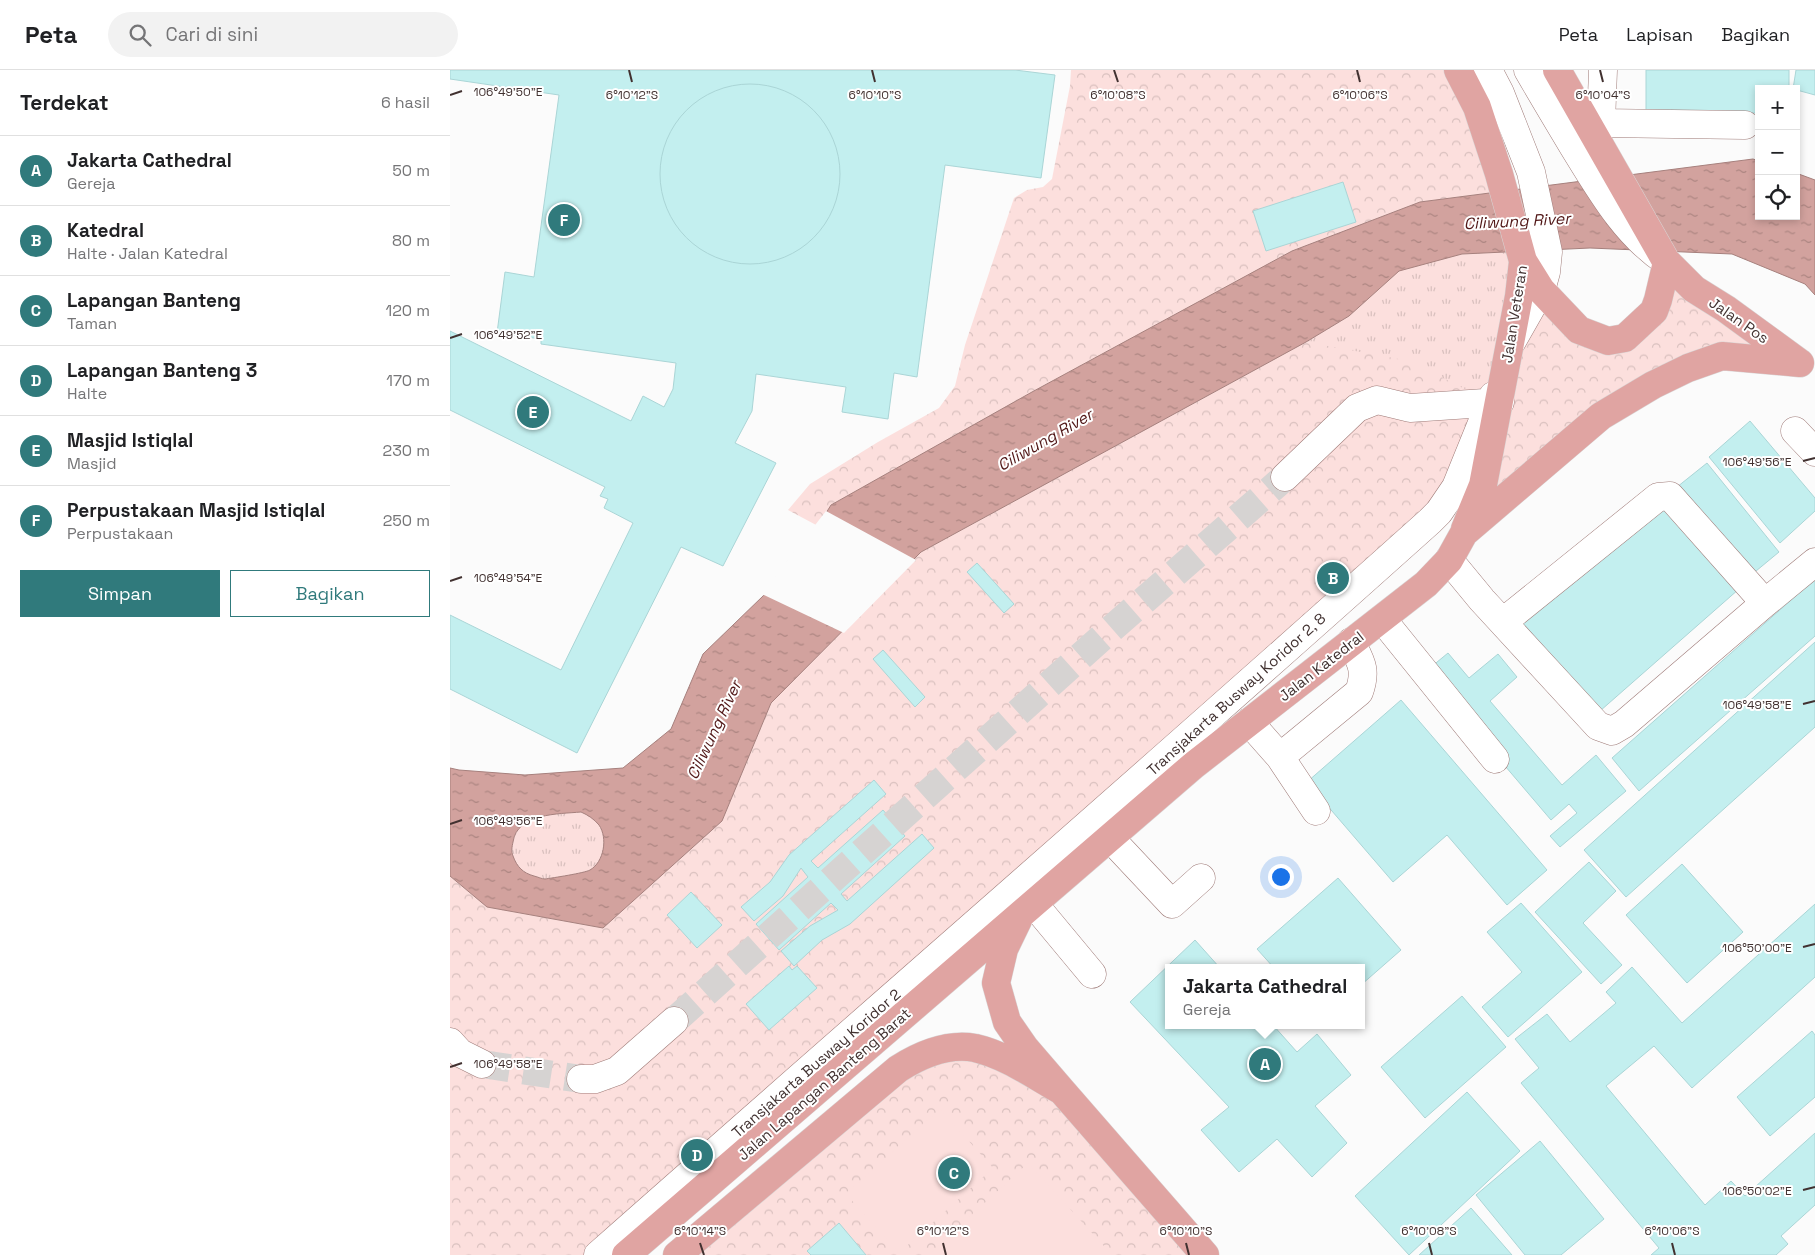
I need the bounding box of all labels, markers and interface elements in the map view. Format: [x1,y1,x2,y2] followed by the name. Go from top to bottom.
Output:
[108,12,458,57] search box
[25,19,78,50] text: Peta
[126,21,154,49] icon: search
[166,22,258,47] text: Cari di sini
[1559,23,1598,46] text: Peta
[1626,23,1693,46] text: Lapisan
[1721,23,1790,46] text: Bagikan
[473,84,543,100] text: 106°49'50"E
[1755,85,1800,220] map controls
[1755,85,1800,130] button: +
[606,87,658,103] text: 6°10'12"S
[849,87,901,103] text: 6°10'10"S
[1090,87,1146,103] text: 6°10'08"S
[1332,87,1388,103] text: 6°10'06"S
[1576,87,1630,103] text: 6°10'04"S
[20,89,109,116] text: Terdekat
[381,92,430,113] text: 6 hasil
[1755,130,1800,175] button: −
[67,148,232,173] text: Jakarta Cathedral
[31,160,41,181] text: A
[392,160,430,181] text: 50 m
[67,173,115,194] text: Gereja
[1755,175,1800,220] button: locate
[548,201,580,239] pin: F
[1463,208,1573,234] water label: Ciliwung River
[67,218,144,243] text: Katedral
[31,230,41,251] text: B
[392,230,430,251] text: 80 m
[67,243,228,264] text: Halte · Jalan Katedral
[1497,264,1531,364] street label: Jalan Veteran
[67,288,241,313] text: Lapangan Banteng
[1706,293,1773,347] street label: Jalan Pos
[31,300,41,321] text: C
[386,300,430,321] text: 120 m
[67,313,117,334] text: Taman
[474,327,543,343] text: 106°49'52"E
[67,358,257,383] text: Lapangan Banteng 3
[31,370,41,391] text: D
[386,370,430,391] text: 170 m
[67,383,107,404] text: Halte
[517,393,549,431] pin: E
[994,403,1098,476] water label: Ciliwung River
[67,428,193,453] text: Masjid Istiqlal
[32,440,40,461] text: E
[383,440,430,461] text: 230 m
[67,453,117,474] text: Masjid
[1723,454,1792,470] text: 106°49'56"E
[67,498,325,523] text: Perpustakaan Masjid Istiqlal
[32,510,40,531] text: F
[383,510,430,531] text: 250 m
[67,523,173,544] text: Perpustakaan
[1317,559,1349,597] pin: B
[20,570,220,617] button: Simpan
[230,570,430,617] button: Bagikan
[474,570,543,586] text: 106°49'54"E
[1143,609,1329,779] street label: Transjakarta Busway Koridor 2, 8
[1275,627,1367,705] street label: Jalan Katedral
[682,675,747,783] water label: Ciliwung River
[1722,697,1792,713] text: 106°49'58"E
[474,813,543,829] text: 106°49'56"E
[1268,864,1294,890] your location
[1722,940,1792,956] text: 106°50'00"E
[1165,964,1365,1029] popup
[1183,974,1347,999] text: Jakarta Cathedral
[728,984,904,1142] street label: Transjakarta Busway Koridor 2
[1183,999,1231,1020] text: Gereja
[734,1004,914,1164] street label: Jalan Lapangan Banteng Barat
[1249,1045,1281,1083] pin: A
[473,1056,543,1072] text: 106°49'58"E
[681,1136,713,1174] pin: D
[938,1154,970,1192] pin: C
[1722,1183,1792,1199] text: 106°50'02"E
[674,1223,726,1239] text: 6°10'14"S
[917,1223,969,1239] text: 6°10'12"S
[1160,1223,1212,1239] text: 6°10'10"S
[1401,1223,1457,1239] text: 6°10'08"S
[1644,1223,1700,1239] text: 6°10'06"S

